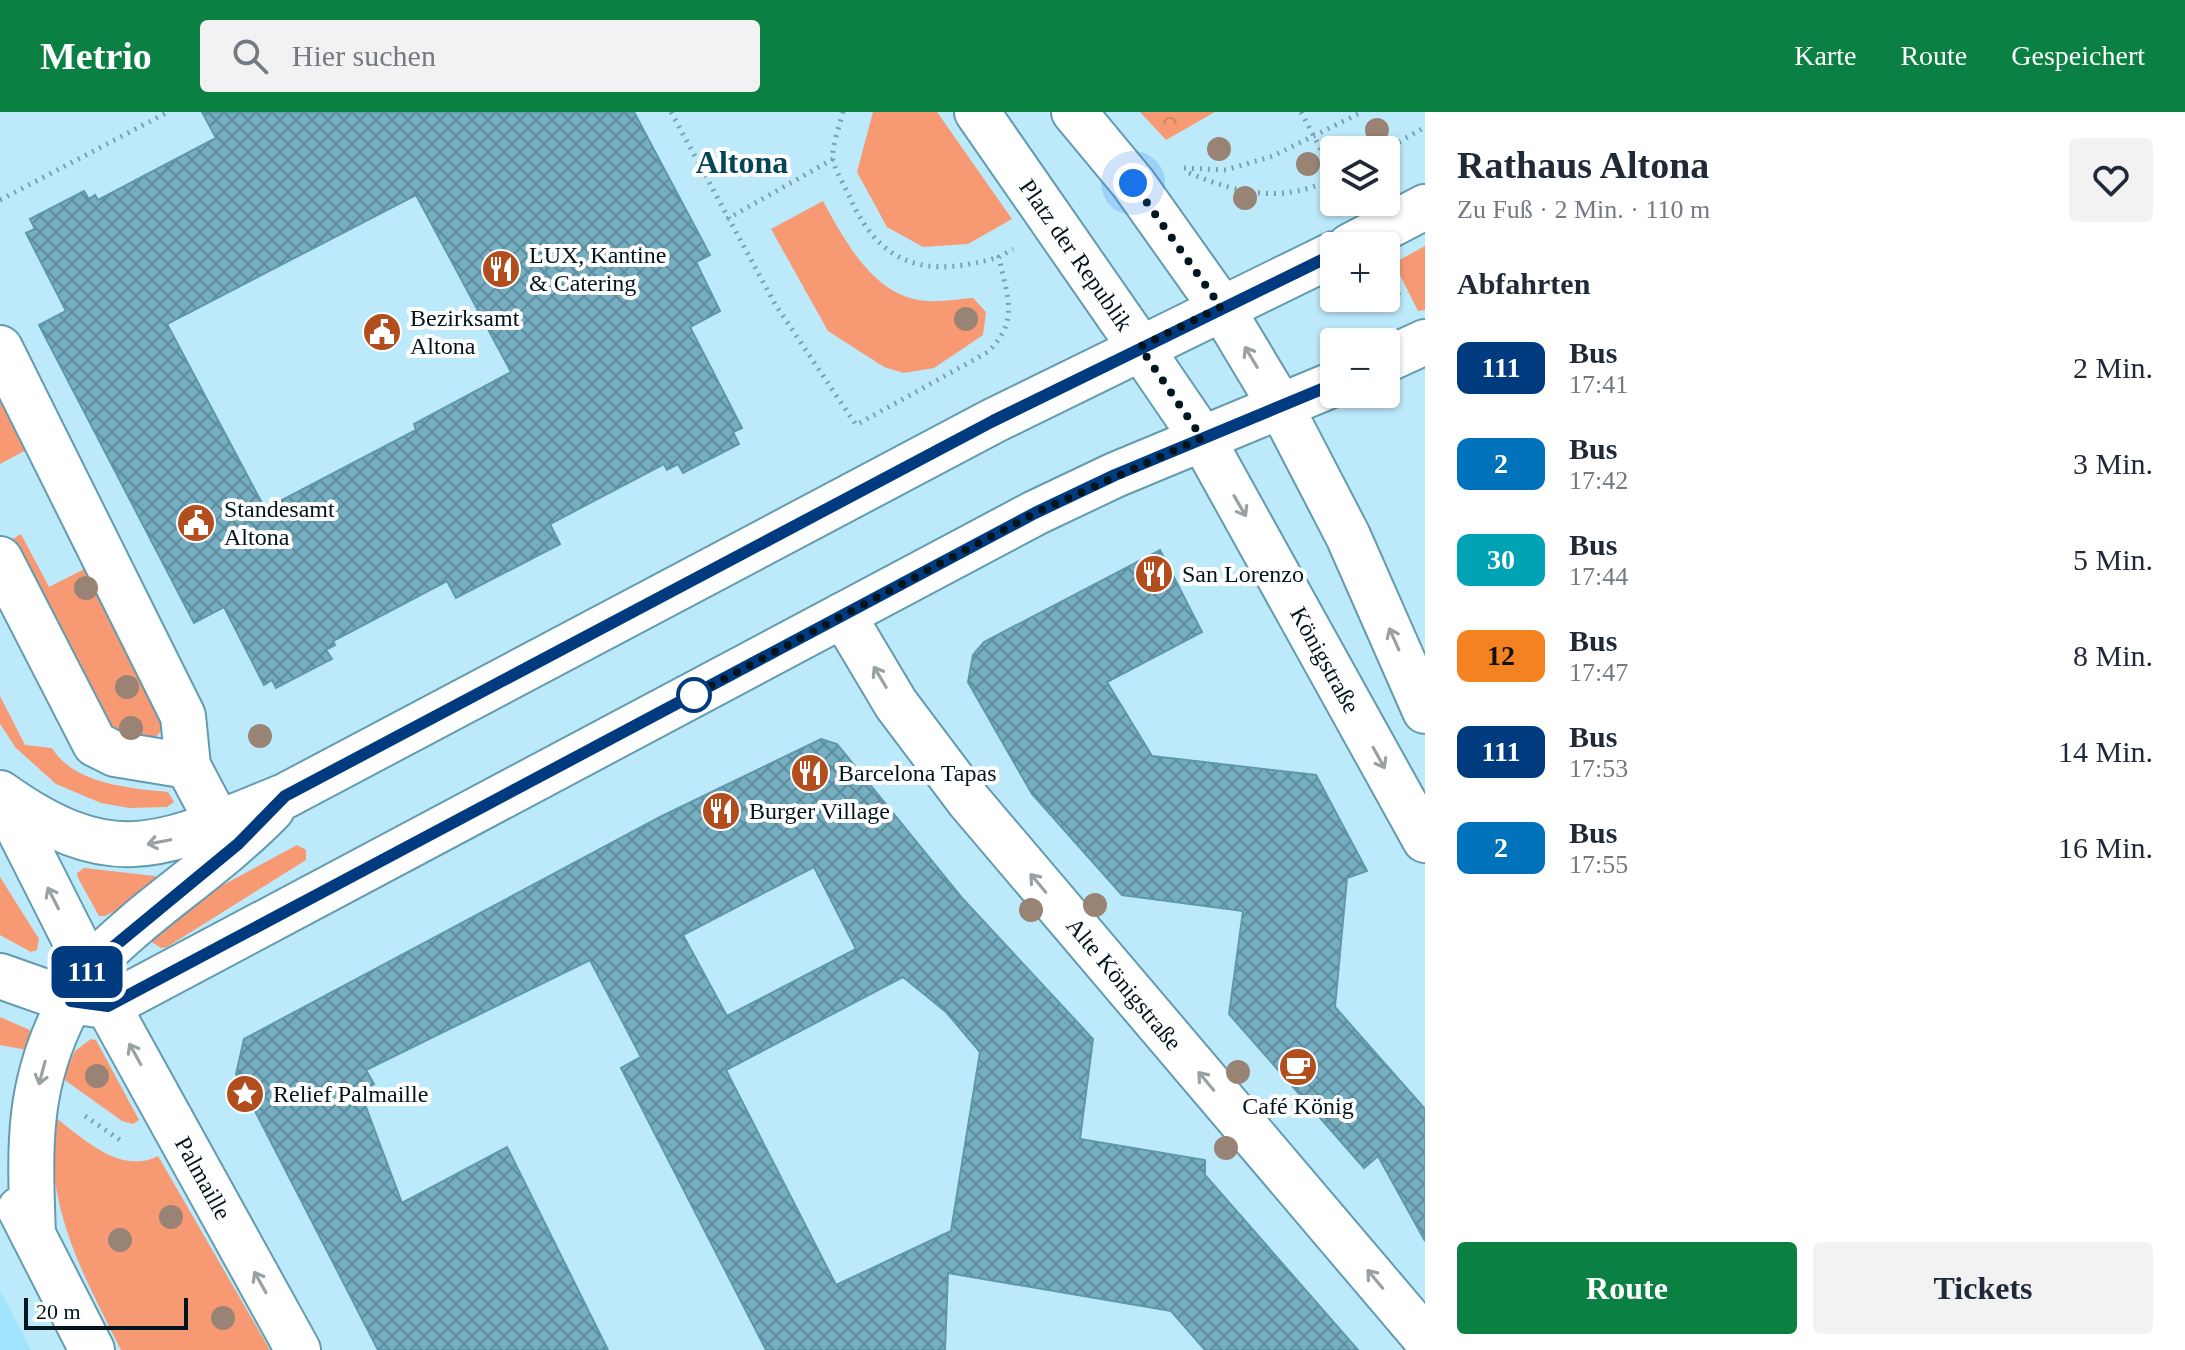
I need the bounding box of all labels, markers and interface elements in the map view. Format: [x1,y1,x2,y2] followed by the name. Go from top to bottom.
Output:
[200,20,760,92] search box
[228,34,272,78] icon: search
[40,35,152,77] text: Metrio
[292,39,436,72] text: Hier suchen
[1794,40,1856,71] text: Karte
[1900,40,1967,71] text: Route
[2011,40,2145,71] text: Gespeichert
[1320,136,1400,408] map controls
[1320,136,1400,216] button: layers
[2069,138,2153,222] button: heart
[696,144,788,180] district label: Altona
[1457,144,1709,186] text: Rathaus Altona
[1113,163,1153,203] your location
[1014,174,1138,336] street label: Platz der Republik
[1457,195,1710,224] text: Zu Fuß · 2 Min. · 110 m
[1320,232,1400,312] button: +
[529,242,666,296] place label: LUX, Kantine & Catering
[480,248,522,290] restaurant icon: LUX, Kantine & Catering
[1457,267,1590,300] text: Abfahrten
[410,305,520,359] place label: Bezirksamt Altona
[361,311,403,353] public building icon: Bezirksamt Altona
[1320,328,1400,408] button: −
[1569,336,1617,369] text: Bus
[1243,346,1259,369] one-way arrow
[2073,351,2153,384] text: 2 Min.
[1482,352,1520,383] text: 111
[1569,370,1628,399] text: 17:41
[1569,432,1617,465] text: Bus
[2073,447,2153,480] text: 3 Min.
[1494,448,1508,479] text: 2
[1569,466,1628,495] text: 17:42
[1232,494,1248,517] one-way arrow
[224,496,335,550] place label: Standesamt Altona
[175,502,217,544] public building icon: Standesamt Altona
[1569,528,1617,561] text: Bus
[2073,543,2153,576] text: 5 Min.
[1487,544,1515,575] text: 30
[1133,553,1175,595] restaurant icon: San Lorenzo
[1182,561,1304,587] place label: San Lorenzo
[1569,562,1628,591] text: 17:44
[1285,602,1365,718] street label: Königstraße
[1569,624,1617,657] text: Bus
[1385,628,1400,652] one-way arrow
[2073,639,2153,672] text: 8 Min.
[1487,640,1515,671] text: 12
[1569,658,1628,687] text: 17:47
[872,666,888,689] one-way arrow
[677,678,711,712] unlabelled marker
[1569,720,1617,753] text: Bus
[2058,735,2153,768] text: 14 Min.
[1482,736,1520,767] text: 111
[1372,746,1388,770] one-way arrow
[789,752,831,794] restaurant icon: Barcelona Tapas
[1569,754,1628,783] text: 17:53
[838,760,996,786] place label: Barcelona Tapas
[700,790,742,832] restaurant icon: Burger Village
[749,798,890,824] place label: Burger Village
[1569,816,1617,849] text: Bus
[2058,831,2153,864] text: 16 Min.
[1494,832,1508,863] text: 2
[147,835,173,850] one-way arrow
[1569,850,1628,879] text: 17:55
[1029,873,1047,893] one-way arrow
[45,887,61,911] one-way arrow
[1061,913,1187,1055] street label: Alte Königstraße
[41,946,133,998] line badge: 111
[68,956,106,987] text: 111
[127,1043,143,1066] one-way arrow
[1277,1046,1319,1088] cafe icon: Café König
[34,1060,49,1086] one-way arrow
[1197,1071,1215,1091] one-way arrow
[224,1073,266,1115] place icon: Relief Palmaille
[273,1081,428,1107] place label: Relief Palmaille
[1242,1093,1354,1119] place label: Café König
[170,1132,236,1224] street label: Palmaille
[1457,1242,1797,1334] button: Route
[1813,1242,2153,1334] button: Tickets
[1366,1269,1384,1290] one-way arrow
[252,1270,267,1294] one-way arrow
[24,1294,188,1330] scale bar
[36,1299,81,1324] text: 20 m

